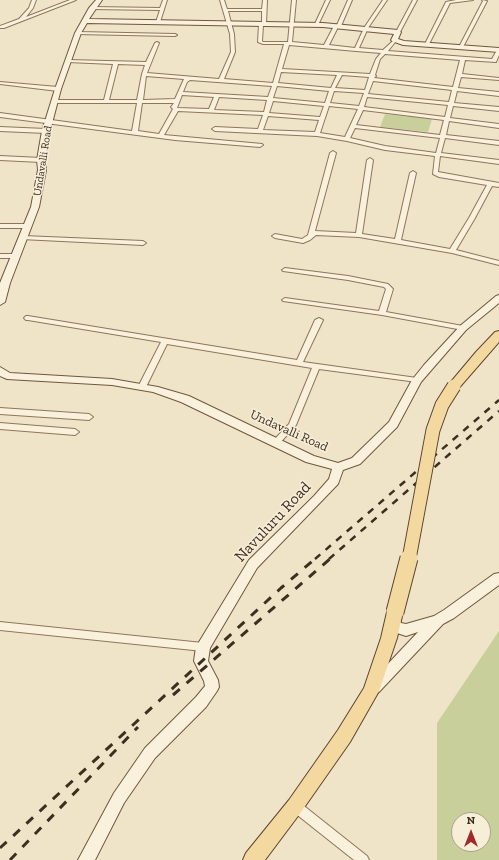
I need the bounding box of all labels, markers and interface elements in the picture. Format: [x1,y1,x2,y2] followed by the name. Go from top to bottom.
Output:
[31,125,55,197] street label: Undavalli Road
[247,407,331,455] street label: Undavalli Road
[231,478,315,566] street label: Navuluru Road
[451,812,491,852] north arrow
[467,814,475,827] text: N

